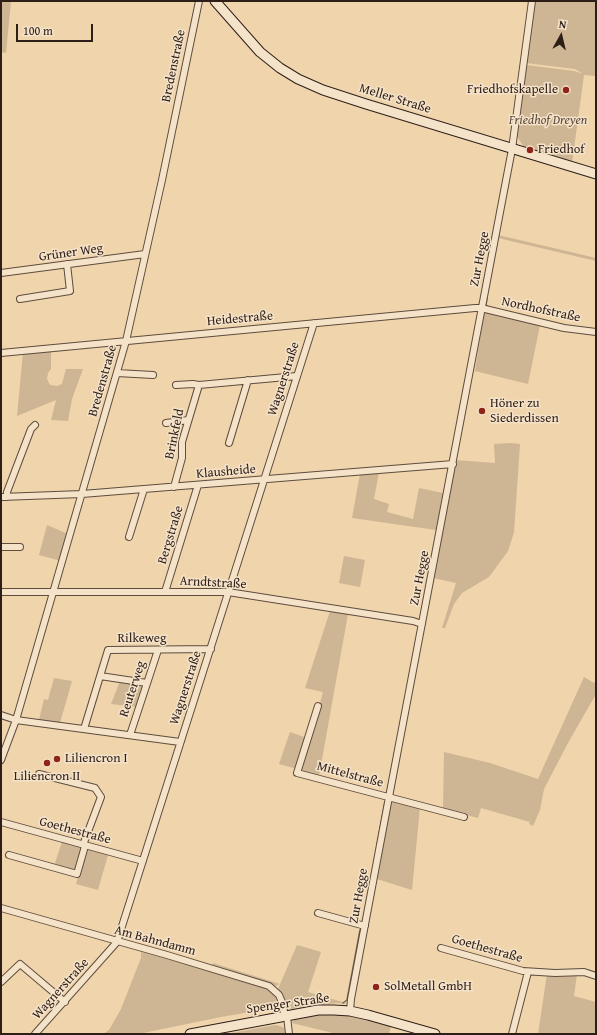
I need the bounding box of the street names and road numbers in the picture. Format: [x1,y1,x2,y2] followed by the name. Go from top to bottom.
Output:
[159,28,189,104] street label: Bredenstraße
[357,81,433,117] street label: Meller Straße
[467,230,493,288] street label: Zur Hegge
[38,241,104,265] street label: Grüner Weg
[500,294,582,326] street label: Nordhofstraße
[206,308,274,330] street label: Heidestraße
[265,340,303,418] street label: Wagnerstraße
[85,343,121,419] street label: Bredenstraße
[162,407,188,461] street label: Brinkfeld
[196,462,256,482] street label: Klausheide
[155,504,187,566] street label: Bergstraße
[407,549,433,607] street label: Zur Hegge
[179,573,247,593] street label: Arndtstraße
[118,631,166,647] street label: Rilkeweg
[167,649,205,727] street label: Wagnerstraße
[117,659,149,719] street label: Reuterweg
[315,759,385,791] street label: Mittelstraße
[38,814,112,848] street label: Goethestraße
[346,867,372,925] street label: Zur Hegge
[113,923,197,959] street label: Am Bahndamm
[450,931,524,967] street label: Goethestraße
[30,955,92,1023] street label: Wagnerstraße
[246,990,330,1018] street label: Spenger Straße

